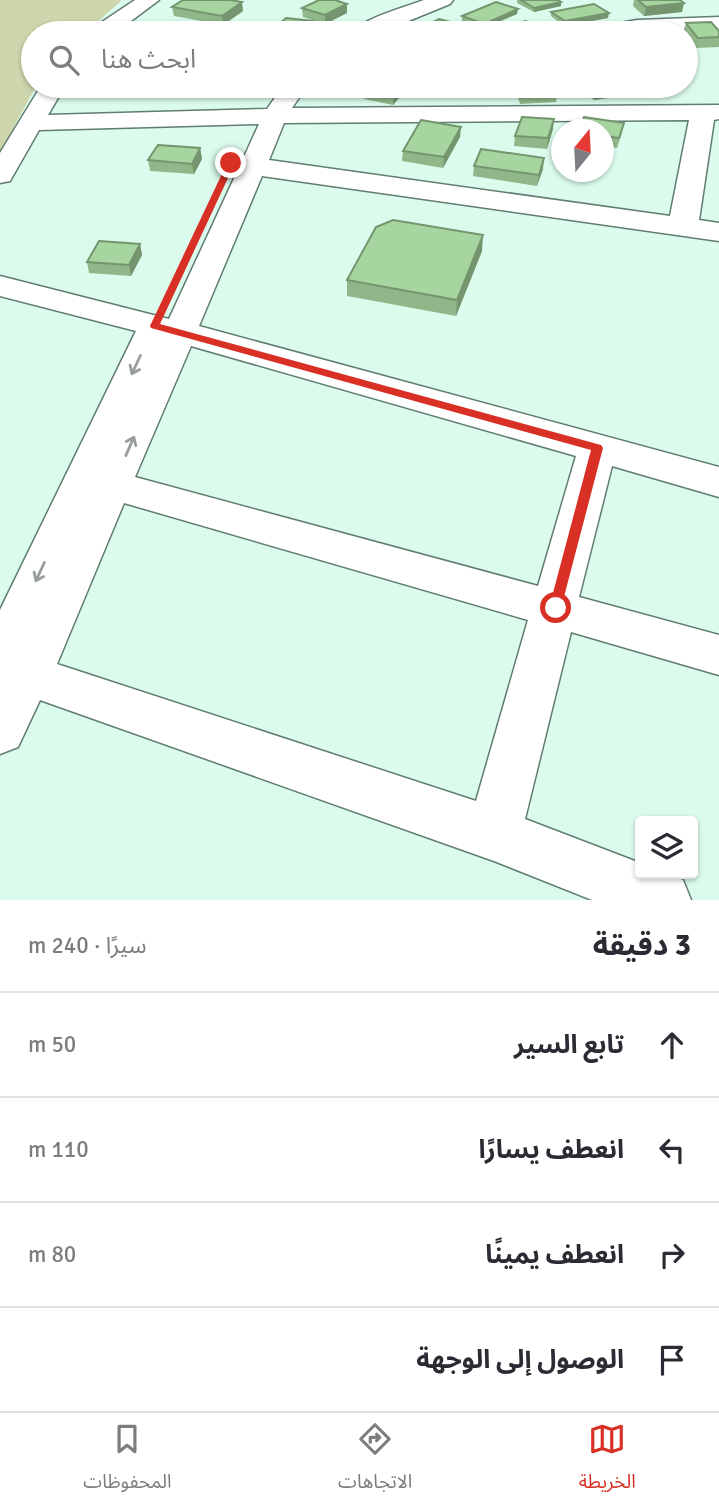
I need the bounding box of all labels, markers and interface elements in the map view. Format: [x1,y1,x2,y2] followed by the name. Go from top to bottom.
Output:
[21,21,698,98] search box
[45,41,83,79] icon: search
[101,44,196,76] text: ابحث هنا
[551,119,614,182] north arrow
[215,147,246,178] route end
[129,354,142,376] one-way arrow
[124,436,137,457] one-way arrow
[33,561,46,582] one-way arrow
[540,592,571,623] route start
[635,816,698,879] map controls
[635,816,698,879] button: layers
[593,927,691,964] text: 3 دقيقة
[28,931,146,960] text: سيرًا · 240 m
[653,1026,691,1064] icon: ahead
[514,1029,624,1061] text: تابع السير
[28,1030,76,1059] text: 50 m
[653,1131,691,1169] icon: left
[479,1134,624,1166] text: انعطف يسارًا
[28,1135,89,1164] text: 110 m
[653,1236,691,1274] icon: right
[485,1239,624,1271] text: انعطف يمينًا
[28,1240,76,1269] text: 80 m
[653,1341,691,1379] icon: arrive
[416,1344,624,1376] text: الوصول إلى الوجهة
[83,1420,172,1502] tab: المحفوظات
[338,1420,412,1502] tab: الاتجاهات
[579,1420,636,1502] tab: الخريطة

